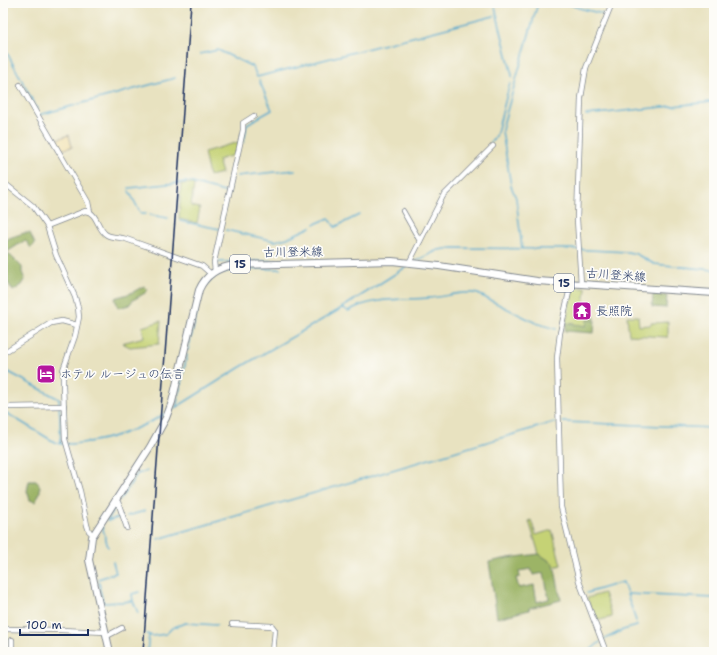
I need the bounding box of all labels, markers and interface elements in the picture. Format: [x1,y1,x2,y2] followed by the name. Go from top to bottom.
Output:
[263,243,323,261] street label: 古川登米線
[230,255,250,273] road number: 15
[586,265,646,285] street label: 古川登米線
[554,274,574,292] road number: 15
[571,300,593,322] temple icon: 長照院
[596,303,632,319] place label: 長照院
[35,363,57,385] hotel icon: ホテル ルージュの伝言
[60,366,184,382] place label: ホテル ルージュの伝言
[20,611,88,637] scale bar
[26,617,62,633] text: 100 m

